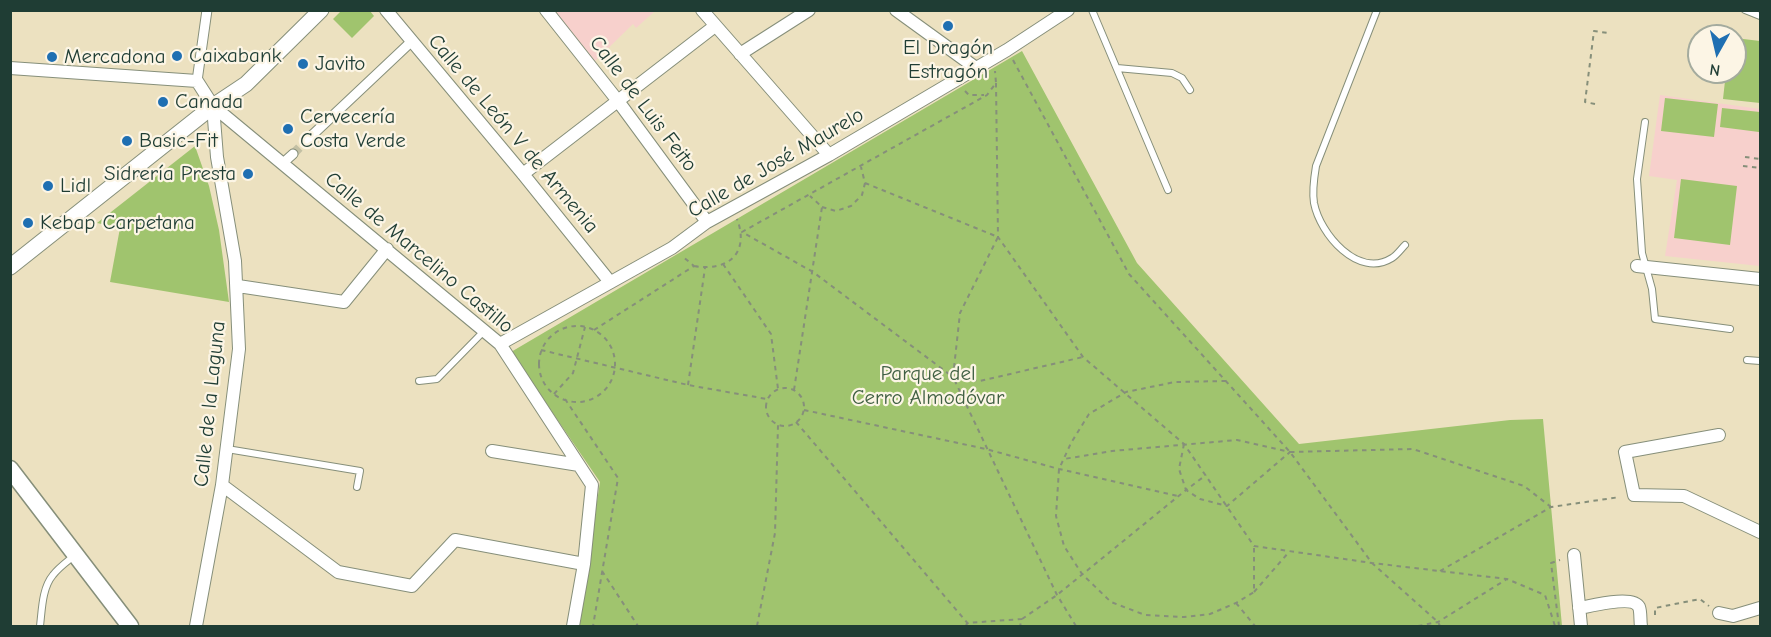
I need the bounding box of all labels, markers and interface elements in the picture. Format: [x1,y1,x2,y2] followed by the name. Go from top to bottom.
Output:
[941,19,955,33] marker: El Dragón Estragón
[1687,24,1747,84] north arrow
[422,29,604,239] street label: Calle de León V de Armenia
[584,31,702,177] street label: Calle de Luis Feito
[903,35,993,85] place label: El Dragón Estragón
[189,43,282,69] place label: Caixabank
[64,44,165,70] place label: Mercadona
[170,49,184,63] marker: Caixabank
[45,50,59,64] marker: Mercadona
[315,51,365,77] place label: Javito
[296,57,310,71] marker: Javito
[1708,60,1721,79] text: N
[175,89,243,115] place label: Canada
[156,95,170,109] marker: Canada
[683,102,869,224] street label: Calle de José Maurelo
[300,104,406,154] place label: Cervecería Costa Verde
[281,122,295,136] marker: Cervecería Costa Verde
[139,128,218,154] place label: Basic-Fit
[120,134,134,148] marker: Basic-Fit
[104,161,236,187] place label: Sidrería Presta
[241,167,255,181] marker: Sidrería Presta
[320,167,518,339] street label: Calle de Marcelino Castillo
[60,173,91,199] place label: Lidl
[41,179,55,193] marker: Lidl
[40,210,195,236] place label: Kebap Carpetana
[21,216,35,230] marker: Kebap Carpetana
[189,320,231,488] street label: Calle de la Laguna
[852,361,1004,411] park label: Parque del Cerro Almodóvar

